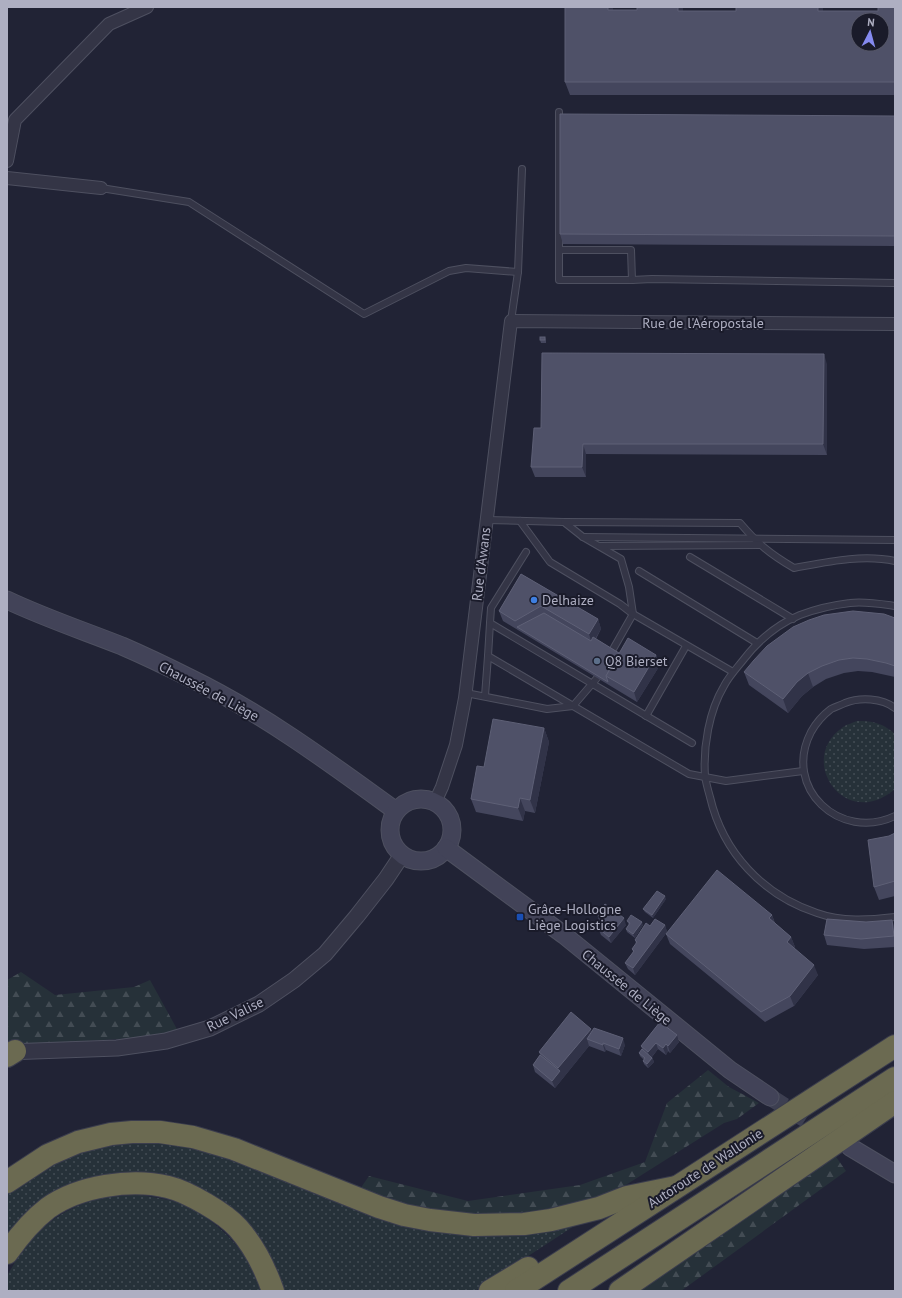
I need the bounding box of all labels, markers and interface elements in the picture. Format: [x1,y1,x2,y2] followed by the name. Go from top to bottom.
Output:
[850,12,890,52] north arrow
[867,15,875,29] text: N
[642,314,764,332] street label: Rue de l'Aéropostale
[468,526,494,602] street label: Rue d'Awans
[542,591,594,609] place label: Delhaize
[529,595,539,605] marker: Delhaize
[605,652,668,670] place label: Q8 Bierset
[592,656,602,666] marker: Q8 Bierset
[156,657,262,725] street label: Chaussée de Liège
[528,900,621,934] place label: Grâce-Hollogne Liège Logistics
[515,912,525,922] marker: Grâce-Hollogne Liège Logistics
[578,945,676,1029] street label: Chaussée de Liège
[204,992,266,1036] street label: Rue Valise
[644,1124,766,1212] street label: Autoroute de Wallonie

